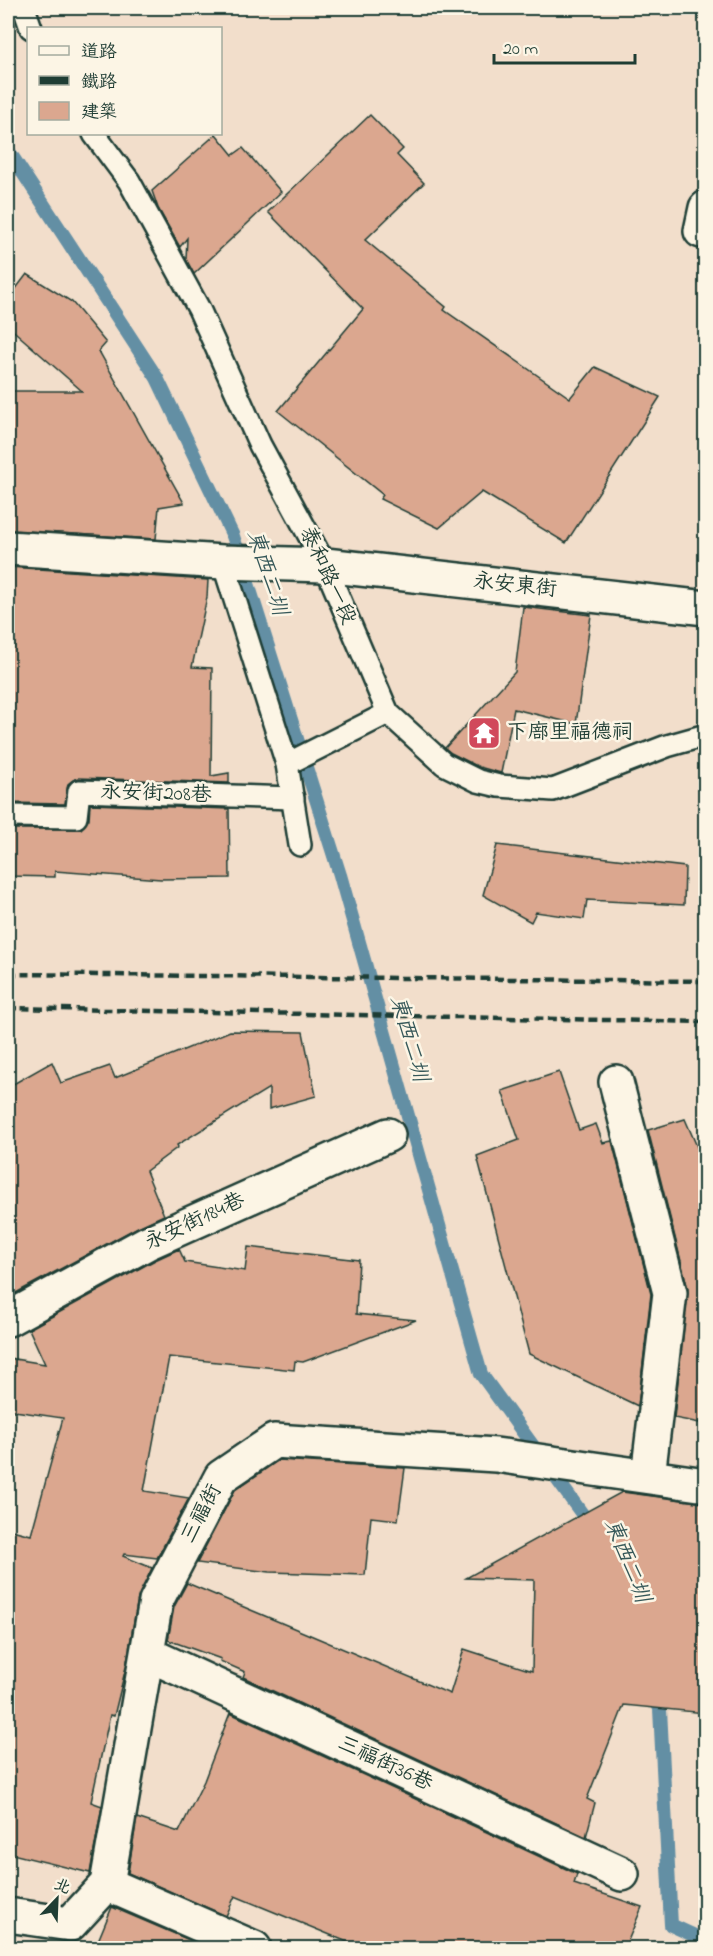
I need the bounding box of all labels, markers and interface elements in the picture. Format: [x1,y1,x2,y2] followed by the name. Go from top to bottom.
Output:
[27,27,222,135] legend
[494,27,635,65] scale bar
[503,37,538,63] text: 20 m
[81,40,117,66] text: 道路
[81,70,117,96] text: 鐵路
[81,100,117,126] text: 建築
[291,522,363,630] street label: 泰和路一段
[237,526,295,622] water label: 東西二圳
[472,567,558,605] street label: 永安東街
[466,715,502,751] temple icon: 下廍里福德祠
[507,718,633,748] place label: 下廍里福德祠
[100,777,212,811] street label: 永安街208巷
[380,992,436,1088] water label: 東西二圳
[140,1186,250,1258] street label: 永安街184巷
[174,1479,230,1549] street label: 三福街
[595,1514,658,1610] water label: 東西二圳
[332,1729,438,1799] street label: 三福街36巷
[27,1869,87,1929] north arrow
[50,1873,74,1901] text: 北

